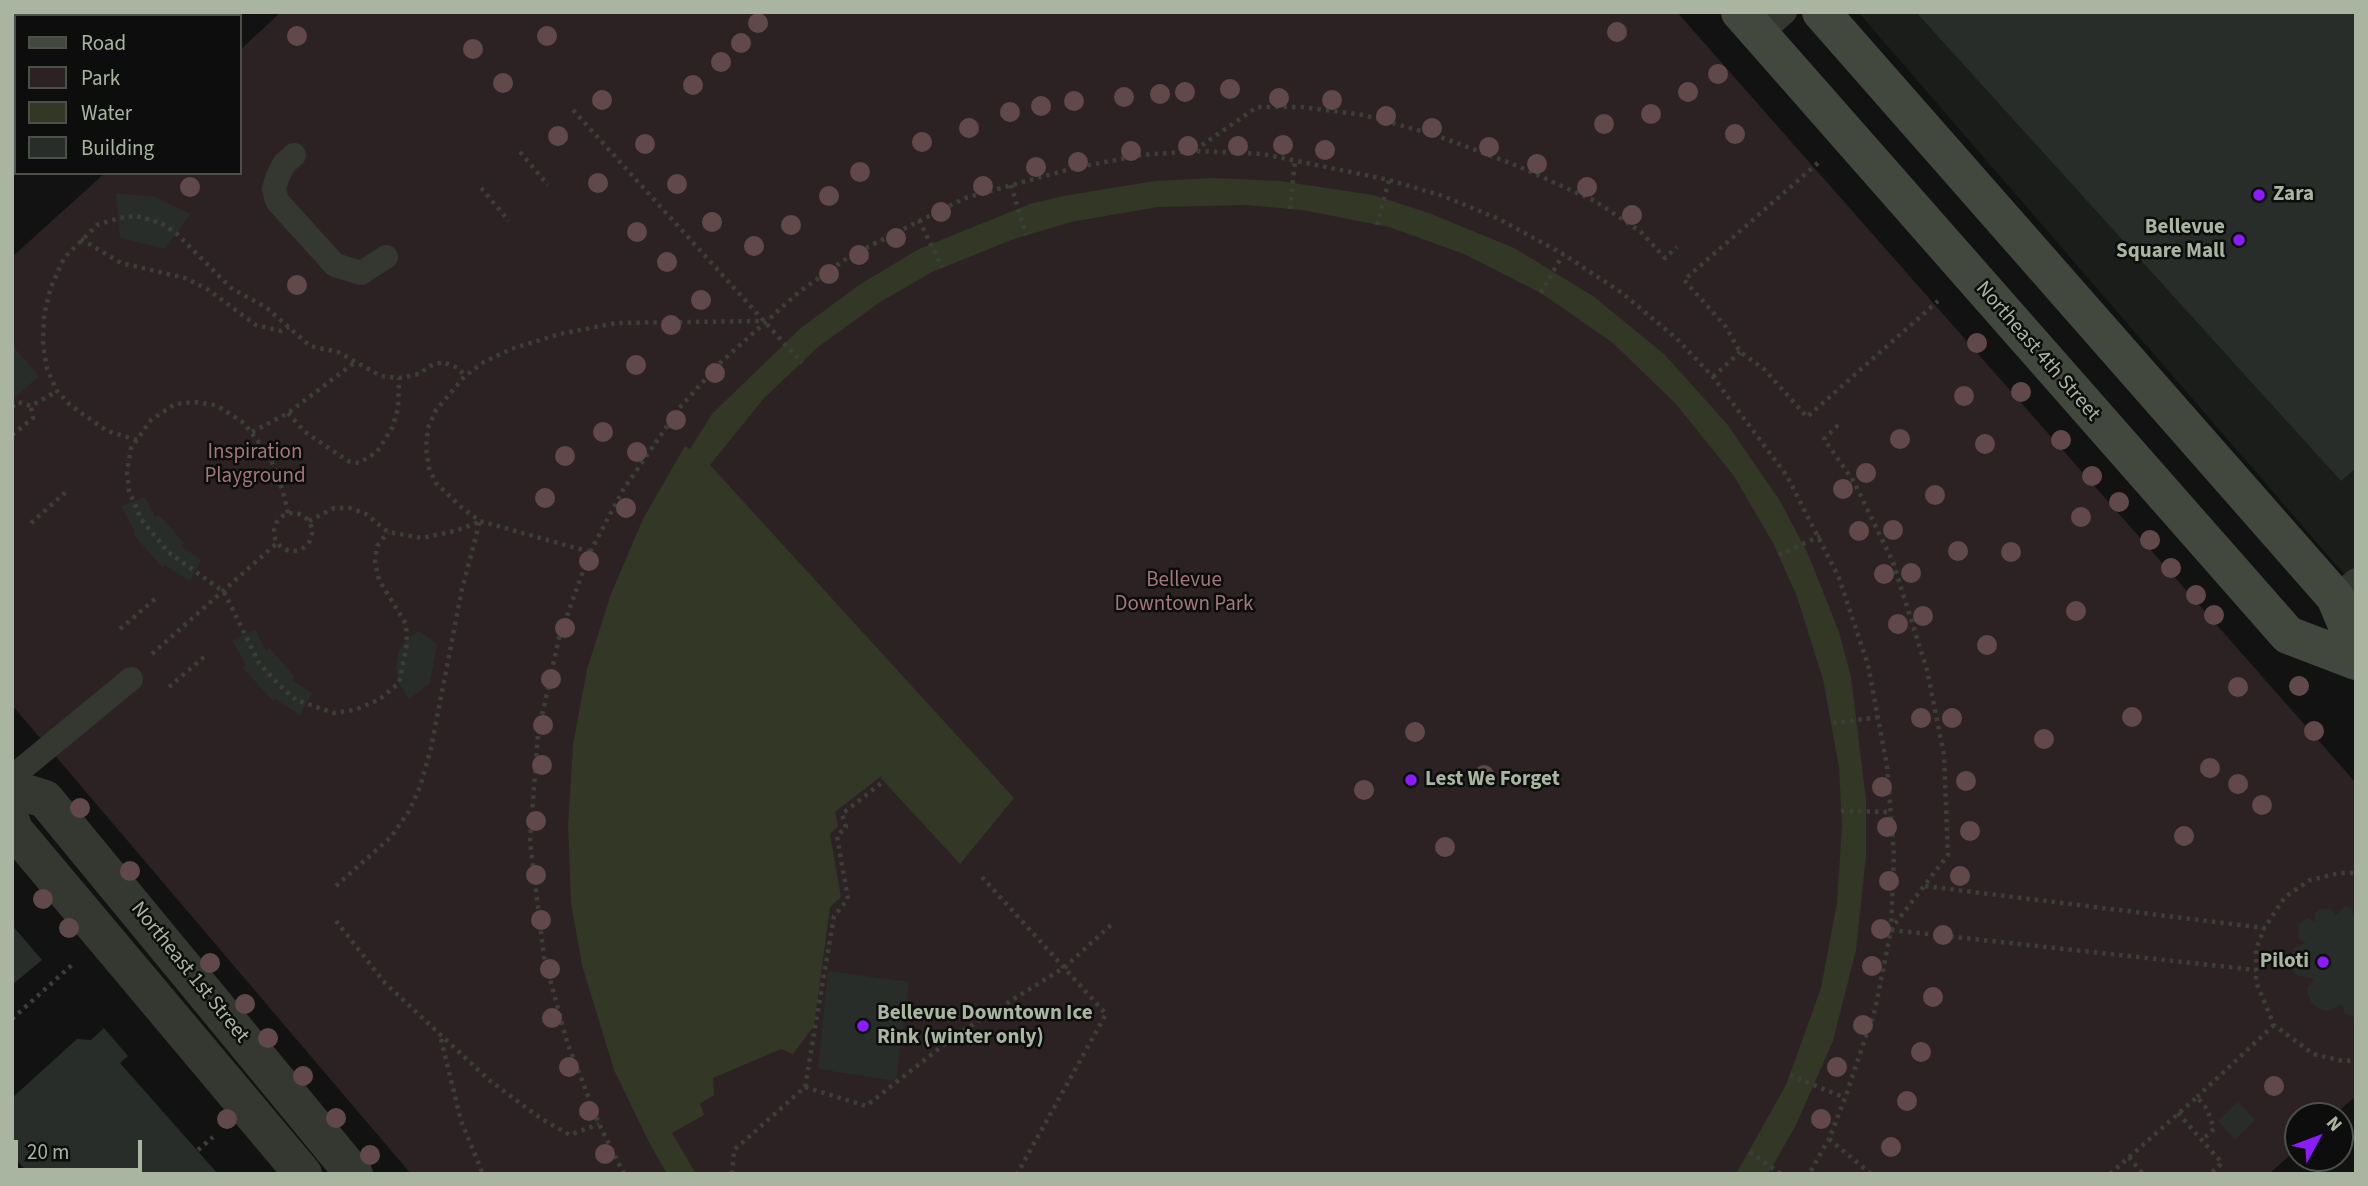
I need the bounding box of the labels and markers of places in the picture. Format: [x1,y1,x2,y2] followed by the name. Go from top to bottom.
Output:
[2273,182,2314,208] place label: Zara
[2251,187,2267,203] marker: Zara
[2116,215,2225,265] place label: Bellevue Square Mall
[2231,232,2247,248] marker: Bellevue Square Mall
[1425,767,1560,793] place label: Lest We Forget
[1403,772,1419,788] marker: Lest We Forget
[2260,949,2309,975] place label: Piloti
[2315,954,2331,970] marker: Piloti
[877,1001,1093,1051] place label: Bellevue Downtown Ice Rink (winter only)
[855,1018,871,1034] marker: Bellevue Downtown Ice Rink (winter only)

